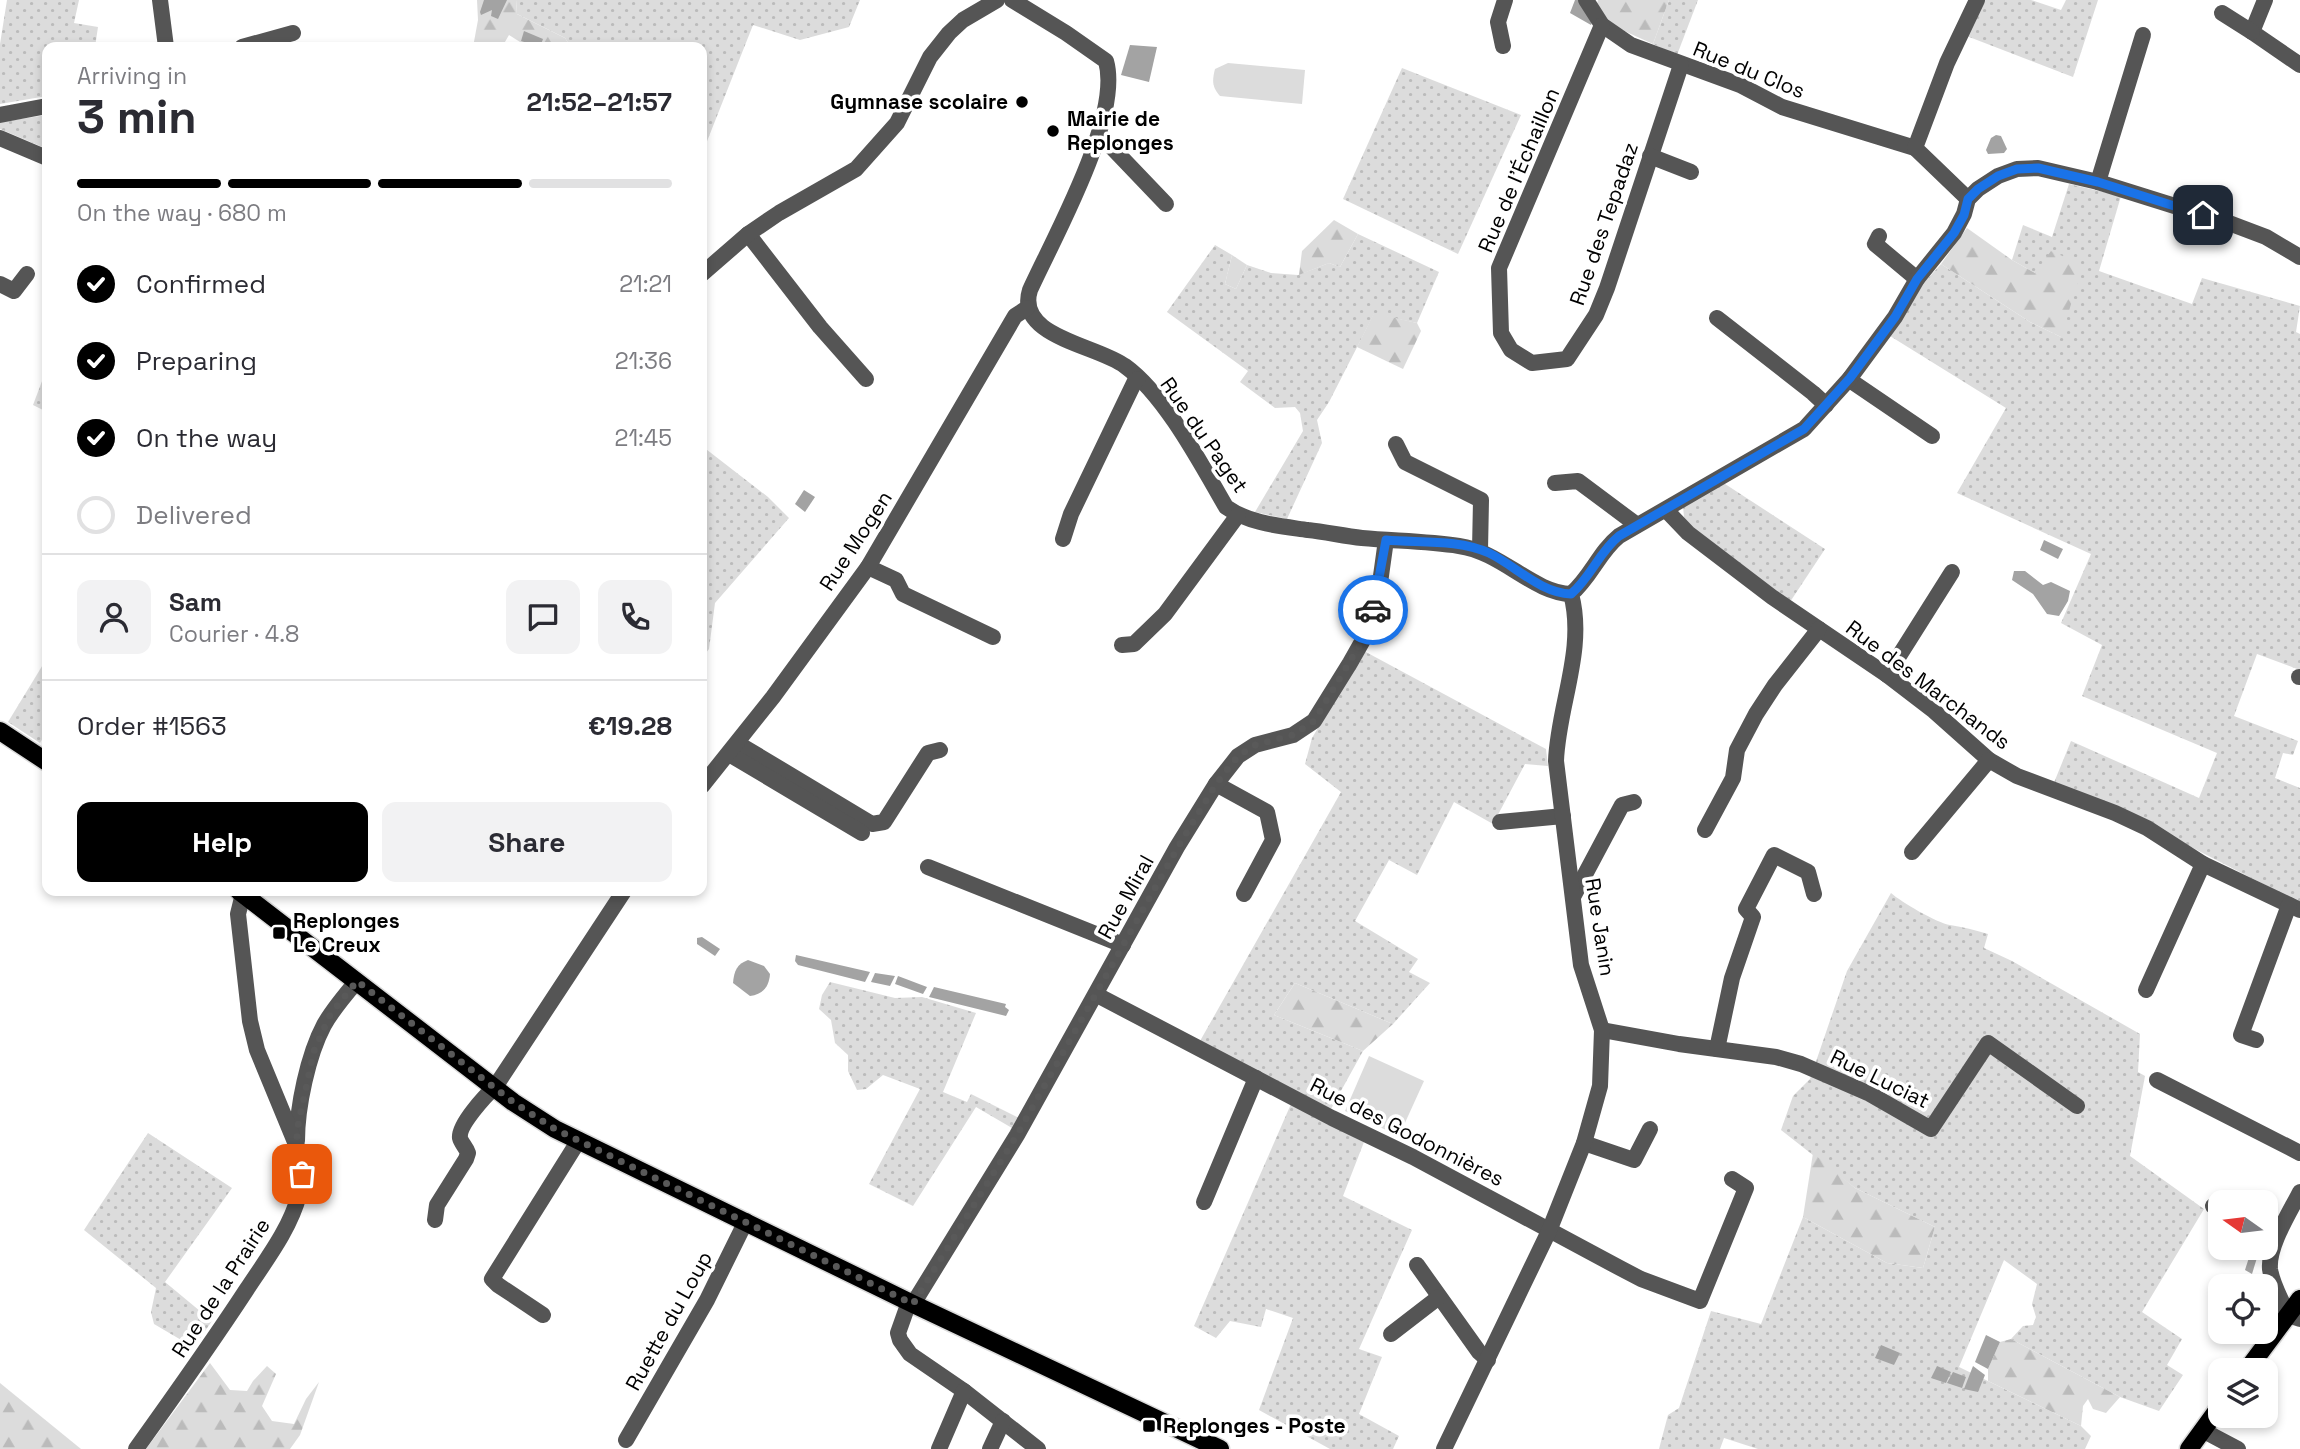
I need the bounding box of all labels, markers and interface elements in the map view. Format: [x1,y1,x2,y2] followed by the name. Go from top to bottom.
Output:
[1689,35,1809,104] street label: Rue du Clos
[77,61,187,91] text: Arriving in
[1472,83,1565,256] street label: Rue de l'Échaillon
[526,85,672,119] text: 21:52–21:57
[77,88,197,146] text: 3 min
[830,88,1008,115] place label: Gymnase scolaire
[1014,94,1030,110] marker: Gymnase scolaire
[1067,105,1174,156] place label: Mairie de Replonges
[1045,123,1061,139] marker: Mairie de Replonges
[1563,139,1644,309] street label: Rue des Tepadaz
[2173,185,2233,245] pin
[2184,196,2222,234] icon: home
[77,198,287,228] text: On the way · 680 m
[77,265,115,303] icon: check
[136,267,266,301] text: Confirmed
[619,269,672,299] text: 21:21
[77,342,115,380] icon: check
[136,344,257,378] text: Preparing
[615,346,672,376] text: 21:36
[1155,372,1254,498] street label: Rue du Paget
[77,419,115,457] icon: check
[136,421,277,455] text: On the way
[615,423,672,453] text: 21:45
[813,486,898,596] street label: Rue Mogen
[136,498,252,532] text: Delivered
[1338,575,1408,645] courier
[77,580,151,654] button: person
[506,580,580,654] button: chat
[598,580,672,654] button: phone
[169,585,222,619] text: Sam
[1354,591,1392,629] icon: car
[1841,614,2016,755] street label: Rue des Marchands
[169,619,299,649] text: Courier · 4.8
[77,709,227,743] text: Order #1563
[588,709,672,743] text: €19.28
[77,802,368,882] button: Help
[382,802,672,882] button: Share
[1091,850,1160,944] street label: Rue Miral
[1579,876,1622,978] street label: Rue Janin
[293,907,400,958] place label: Replonges Le Creux
[271,925,287,941] marker: Replonges Le Creux
[1826,1043,1934,1114] street label: Rue Luciat
[1306,1071,1509,1192] street label: Rue des Godonnières
[272,1144,332,1204] pin
[283,1155,321,1193] icon: bag
[2208,1190,2278,1260] north arrow
[2208,1190,2278,1428] map controls
[165,1213,276,1363] street label: Rue de la Prairie
[619,1246,718,1395] street label: Ruette du Loup
[2208,1274,2278,1344] button: locate
[2208,1358,2278,1428] button: layers
[1163,1412,1346,1439] place label: Replonges - Poste
[1141,1418,1157,1434] marker: Replonges - Poste

